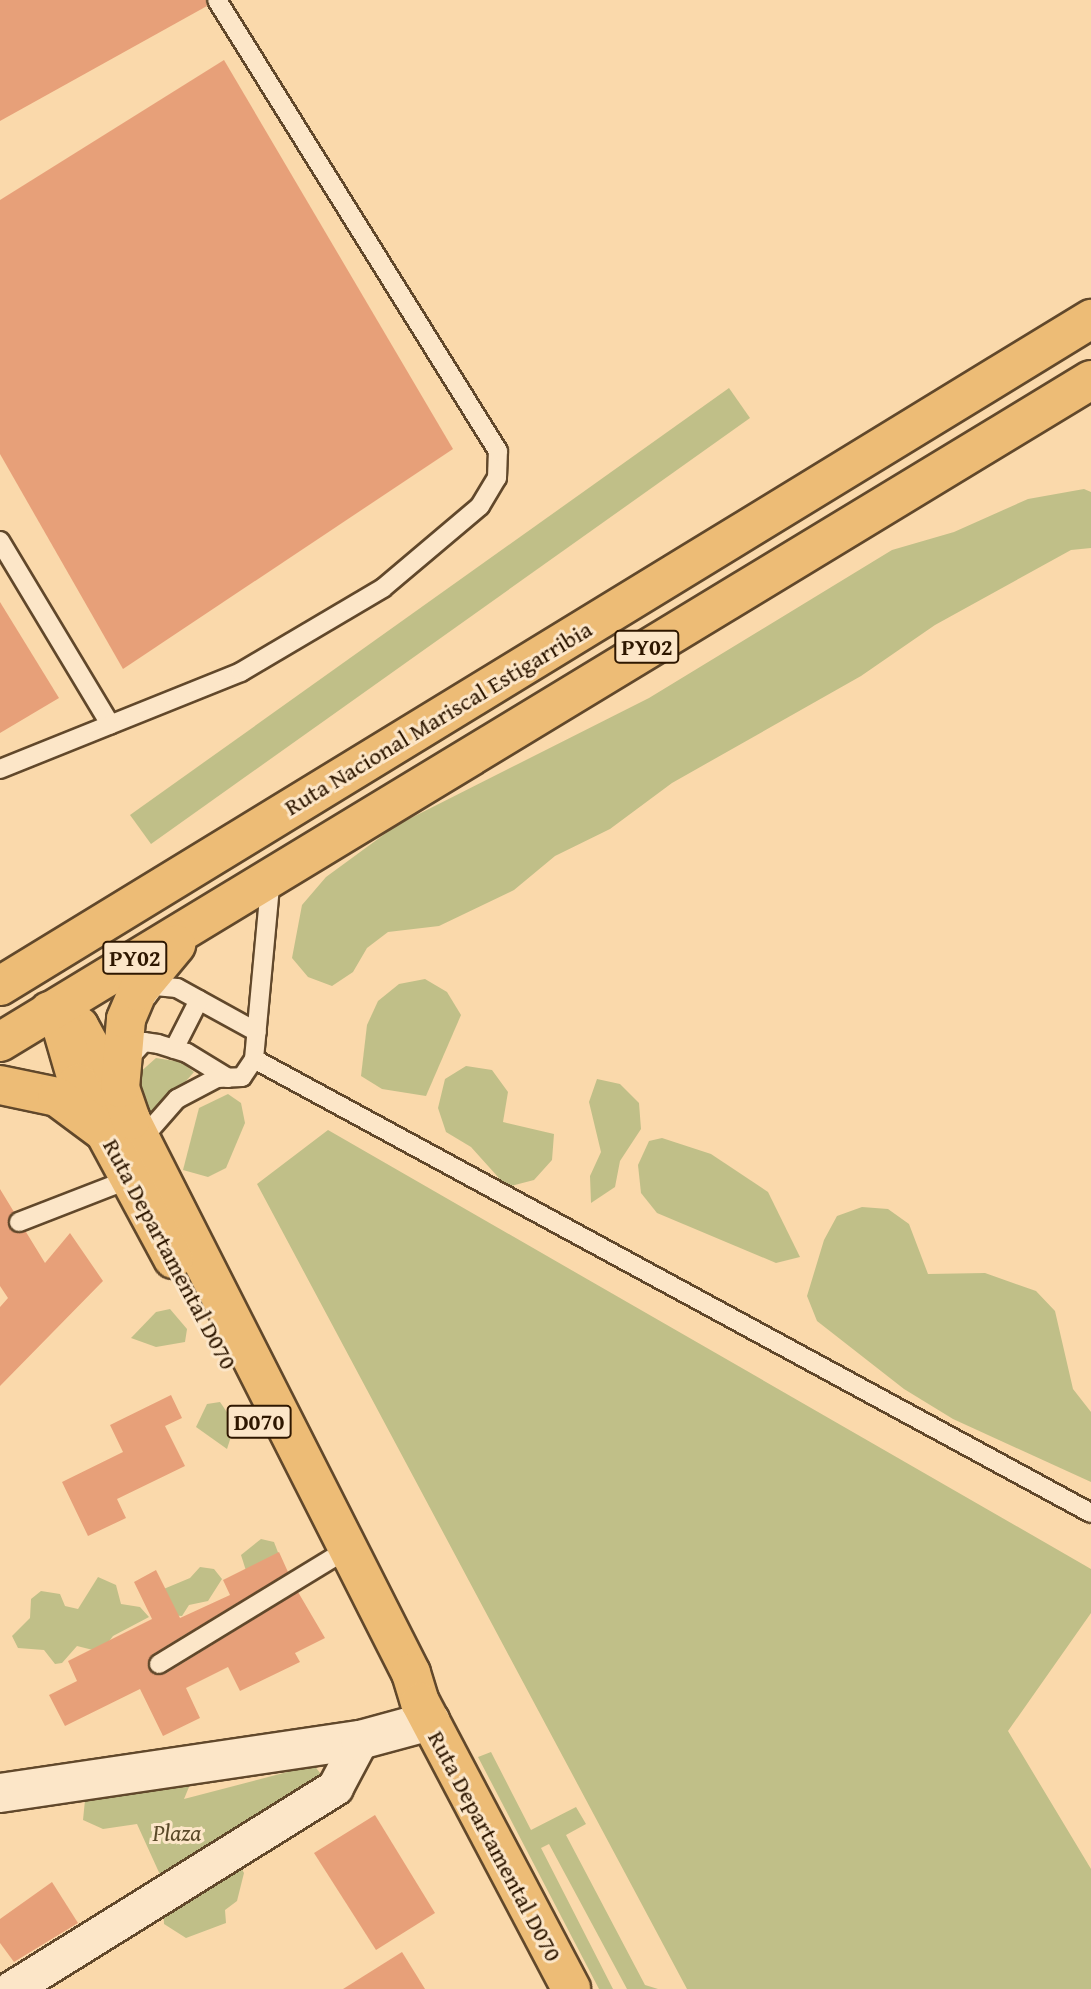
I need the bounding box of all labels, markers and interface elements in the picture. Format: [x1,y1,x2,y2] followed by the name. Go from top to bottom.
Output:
[279,615,597,821] street label: Ruta Nacional Mariscal Estigarribia
[614,628,680,666] road number: PY02
[102,939,168,978] road number: PY02
[97,1134,243,1374] street label: Ruta Departamental D070
[226,1402,292,1442] road number: D070
[422,1726,568,1966] street label: Ruta Departamental D070
[153,1819,201,1847] park label: Plaza

